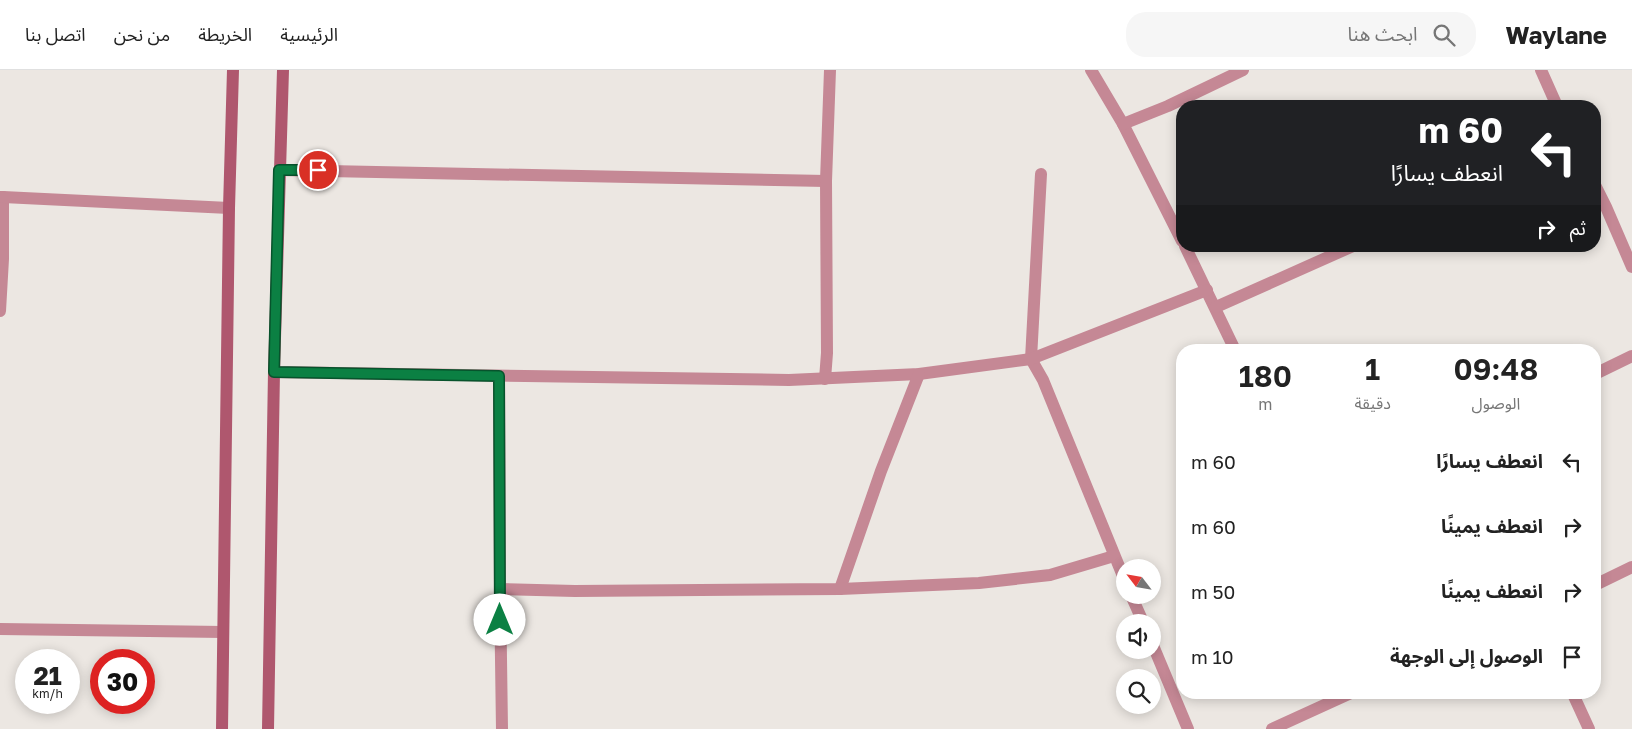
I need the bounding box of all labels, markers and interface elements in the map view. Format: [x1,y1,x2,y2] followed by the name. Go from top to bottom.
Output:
[1126,12,1476,57] search box
[1506,20,1607,49] text: Waylane
[1430,21,1458,49] icon: search
[1347,22,1418,45] text: ابحث هنا
[25,23,86,45] text: اتصل بنا
[114,23,170,45] text: من نحن
[198,23,252,45] text: الخريطة
[280,23,338,45] text: الرئيسية
[1419,109,1503,151] text: 60 m
[1521,120,1586,185] icon: left
[297,149,339,191] pin
[304,156,332,184] icon: arrive
[1391,159,1503,186] text: انعطف يسارًا
[1532,215,1560,243] icon: right
[1570,216,1586,239] text: ثم
[1365,351,1380,387] text: 1
[1453,351,1538,387] text: 09:48
[1239,358,1292,394] text: 180
[1354,393,1391,413] text: دقيقة
[1472,393,1520,413] text: الوصول
[1258,394,1272,414] text: m
[1558,448,1586,476] icon: left
[1436,449,1543,472] text: انعطف يسارًا
[1191,450,1236,473] text: 60 m
[1558,513,1586,541] icon: right
[1441,514,1543,537] text: انعطف يمينًا
[1191,515,1236,538] text: 60 m
[1116,559,1161,604] north arrow
[1116,559,1161,714] map controls
[1558,578,1586,606] icon: right
[1441,579,1543,602] text: انعطف يمينًا
[1191,580,1235,603] text: 50 m
[473,593,525,645] position arrow
[1116,614,1161,659] button: sound
[1558,643,1586,671] icon: arrive
[1390,644,1543,667] text: الوصول إلى الوجهة
[1191,645,1234,668] text: 10 m
[90,649,155,714] speed limit sign: 30
[33,660,62,691] text: 21
[1116,669,1161,714] button: search
[32,686,63,701] text: km/h

